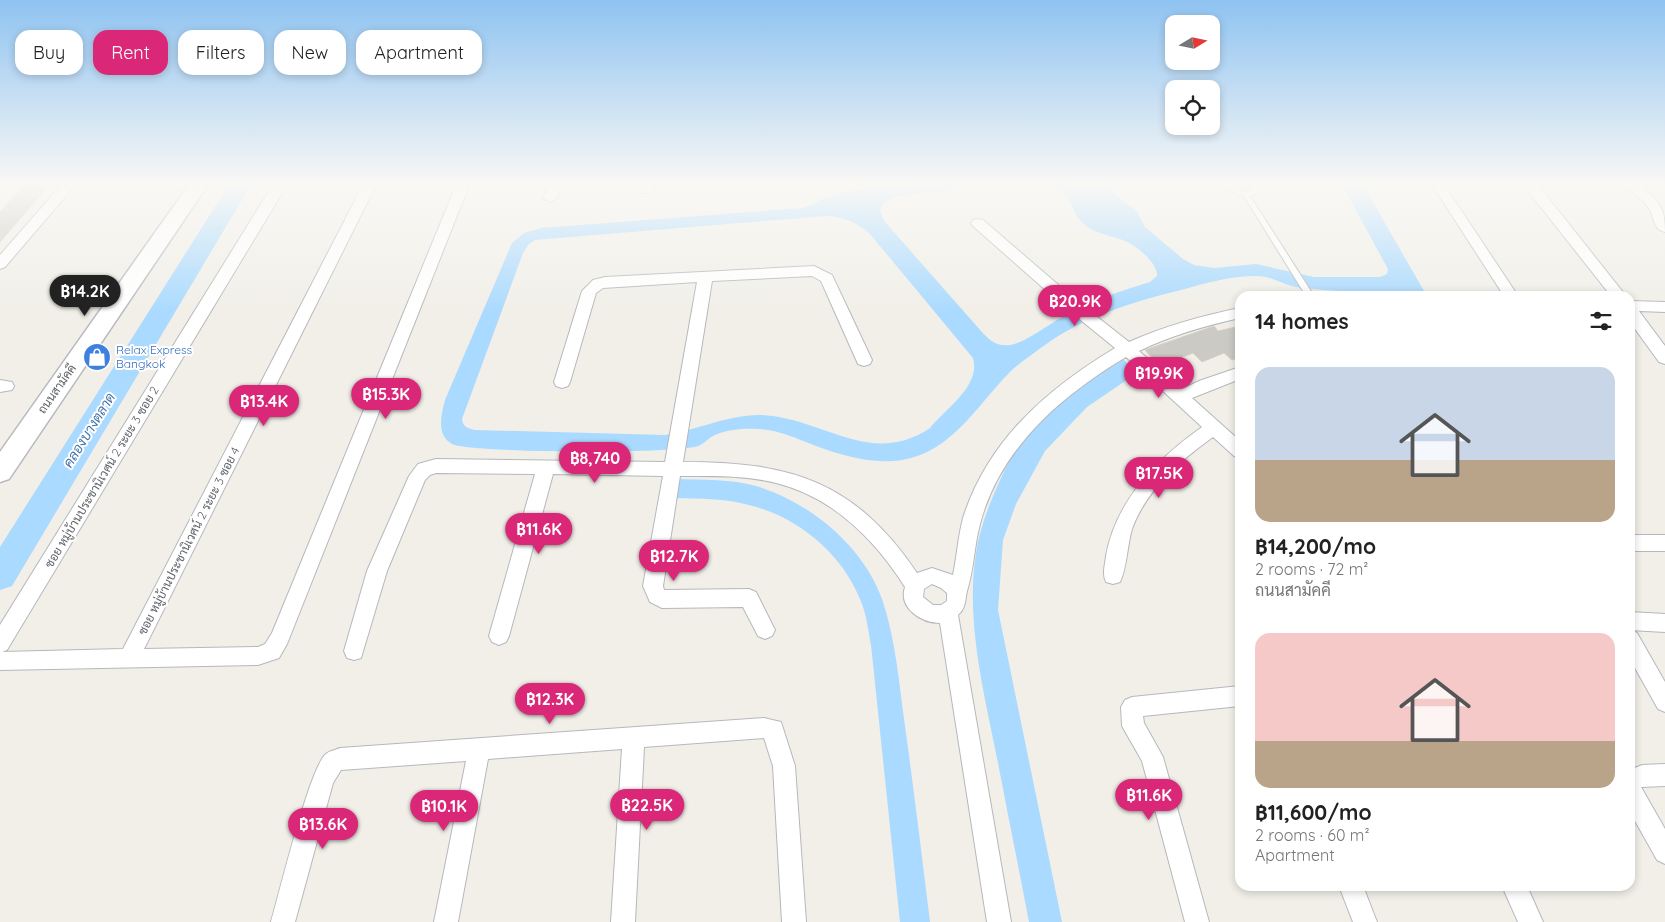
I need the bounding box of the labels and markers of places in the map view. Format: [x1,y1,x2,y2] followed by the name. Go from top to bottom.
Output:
[44,274,126,317] pin: ฿14.2K
[1034,284,1116,327] pin: ฿20.9K
[82,342,112,372] shop icon: Relax Express Bangkok
[116,342,193,371] place label: Relax Express Bangkok
[1118,356,1200,399] pin: ฿19.9K
[345,378,427,420] pin: ฿15.3K
[223,384,305,427] pin: ฿13.4K
[554,442,636,484] pin: ฿8,740
[1118,456,1200,499] pin: ฿17.5K
[498,512,580,555] pin: ฿11.6K
[633,540,715,582] pin: ฿12.7K
[509,682,591,725] pin: ฿12.3K
[1108,778,1190,821] pin: ฿11.6K
[606,788,688,831] pin: ฿22.5K
[403,790,485,832] pin: ฿10.1K
[282,808,364,850] pin: ฿13.6K

